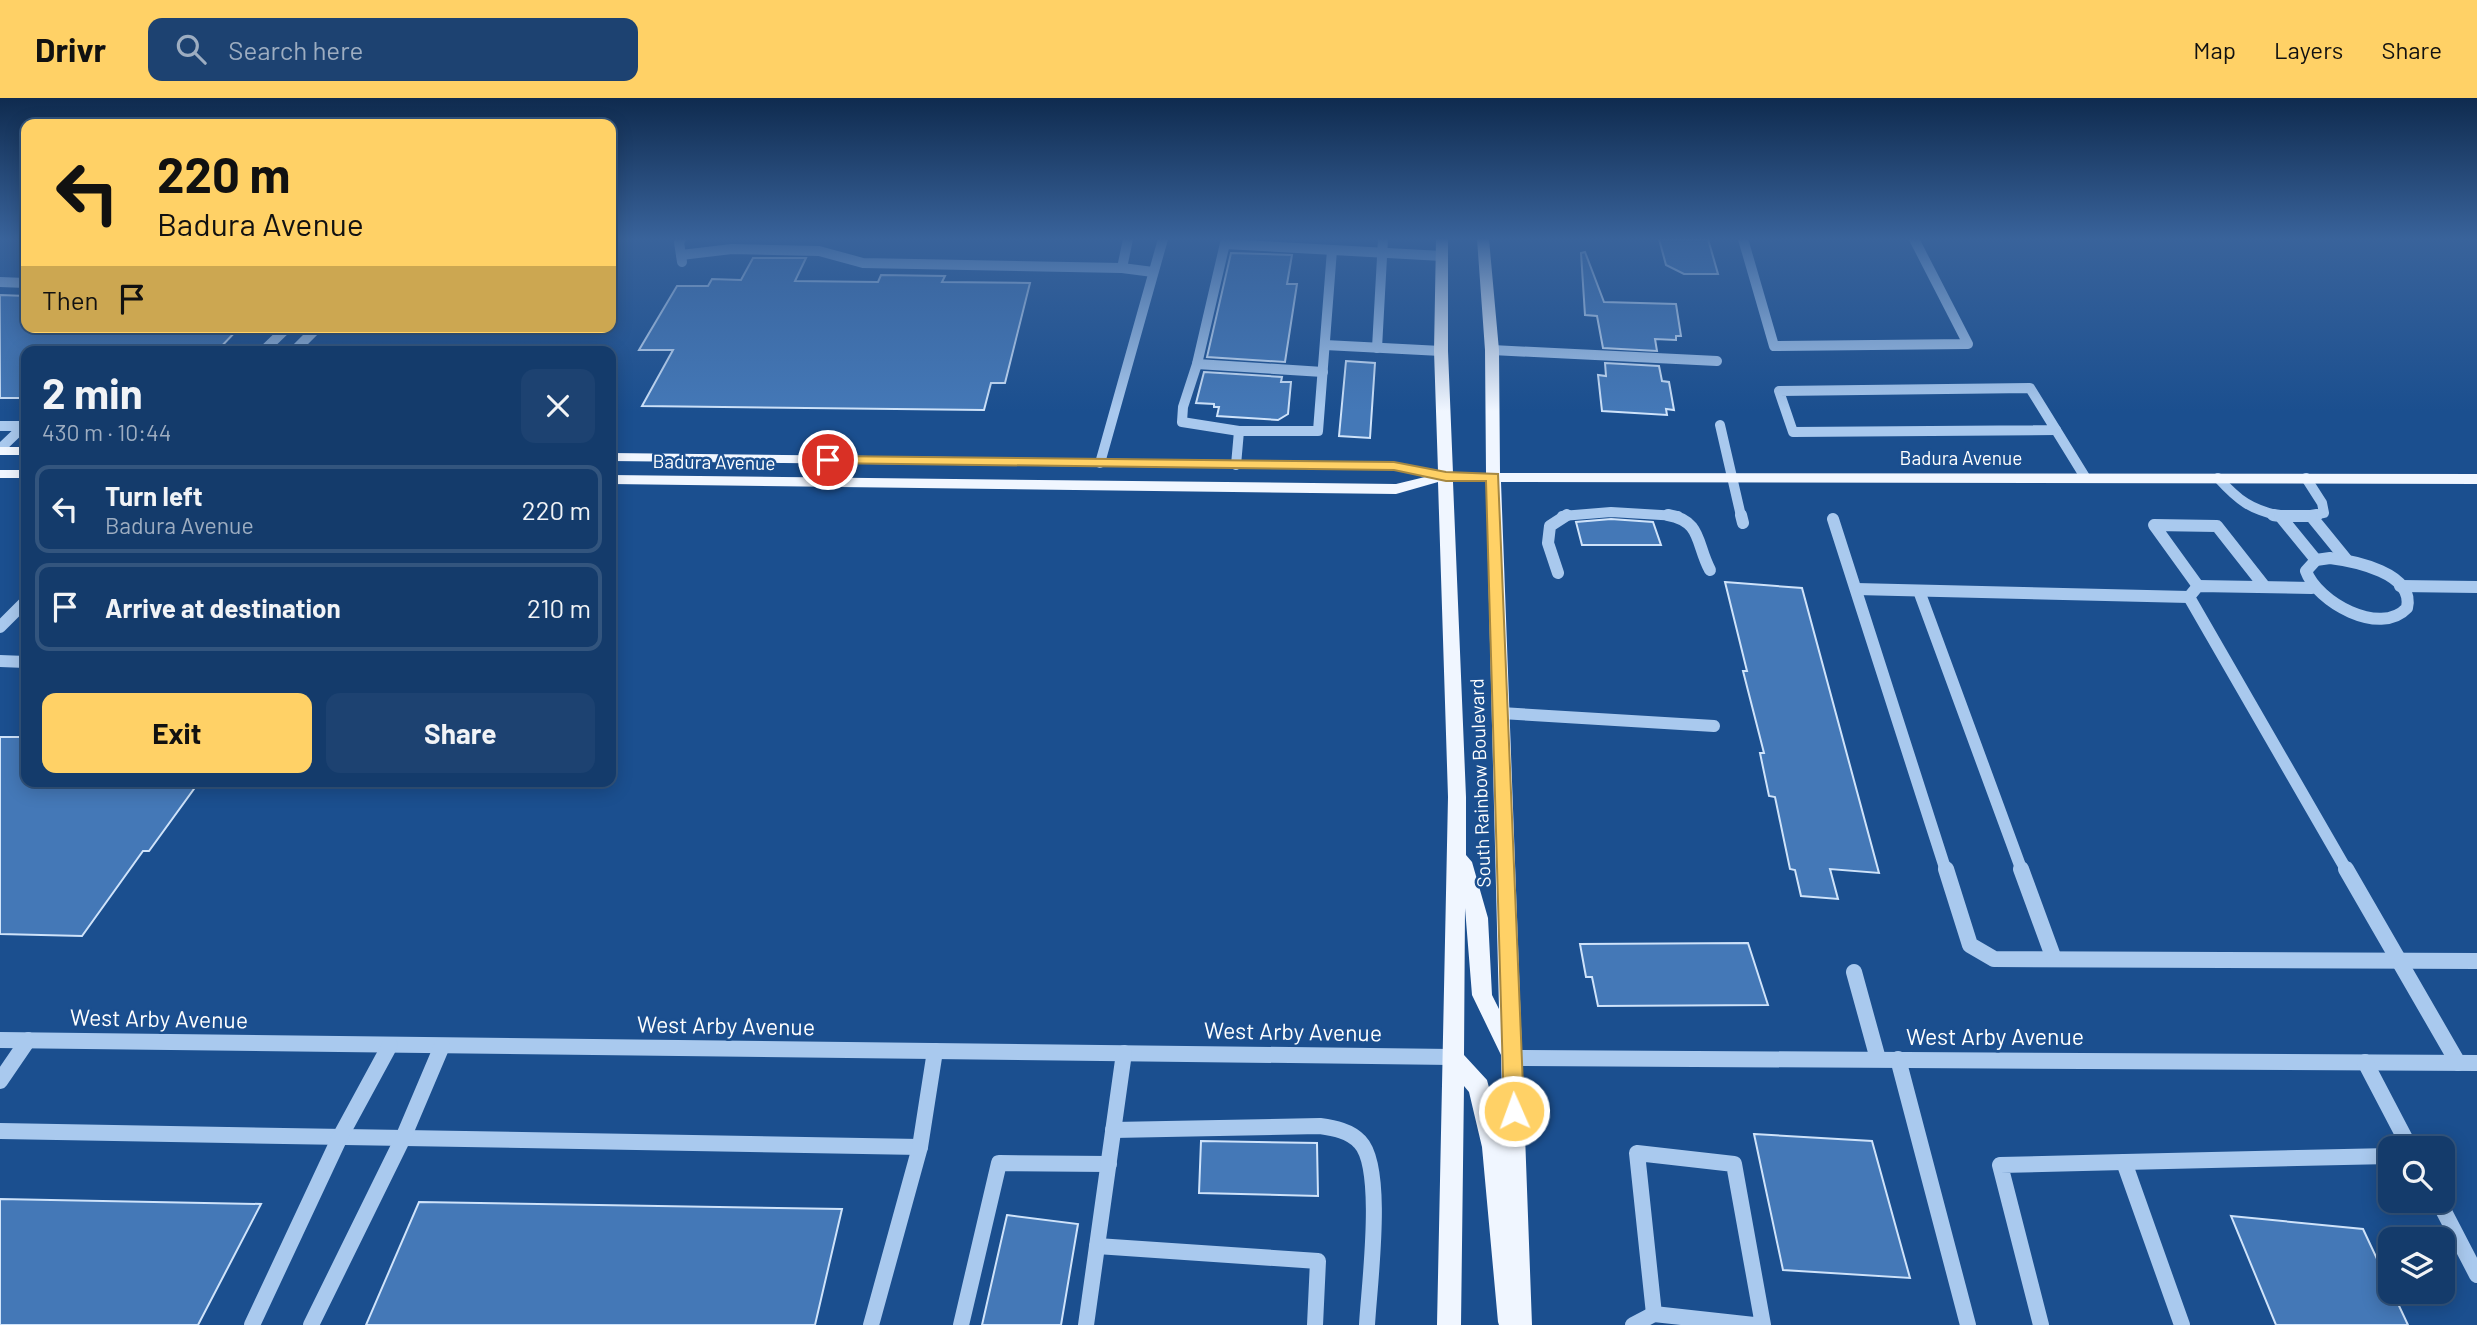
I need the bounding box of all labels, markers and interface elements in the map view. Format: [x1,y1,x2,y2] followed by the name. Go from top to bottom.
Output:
[148,18,638,81] search box
[35,29,106,69] text: Drivr
[172,30,210,68] icon: search
[228,34,363,65] text: Search here
[2193,35,2236,64] text: Map
[2274,35,2343,64] text: Layers
[2381,35,2442,64] text: Share
[157,144,291,203] text: 220 m
[42,147,133,238] icon: left
[157,204,364,242] text: Badura Avenue
[113,280,151,318] icon: arrive
[42,284,99,315] text: Then
[42,367,143,417] text: 2 min
[521,369,595,443] button: close
[42,418,171,446] text: 430 m · 10:44
[798,430,858,490] pin
[809,441,847,479] icon: arrive
[1900,446,2022,469] street label: Badura Avenue
[652,449,776,474] street label: Badura Avenue
[105,480,203,511] text: Turn left
[46,490,84,528] icon: left
[522,494,591,525] text: 220 m
[105,511,254,539] text: Badura Avenue
[46,588,84,626] icon: arrive
[105,592,341,623] text: Arrive at destination
[527,592,591,623] text: 210 m
[1464,678,1495,888] street label: South Rainbow Boulevard
[42,693,312,773] button: Exit
[326,693,595,773] button: Share
[70,1002,248,1034] street label: West Arby Avenue
[637,1009,815,1041] street label: West Arby Avenue
[1204,1015,1382,1047] street label: West Arby Avenue
[1906,1022,2084,1050] street label: West Arby Avenue
[1477,1074,1551,1148] position arrow
[2378,1136,2455,1304] map controls
[2378,1136,2455,1213] button: search
[2378,1227,2455,1304] button: layers

